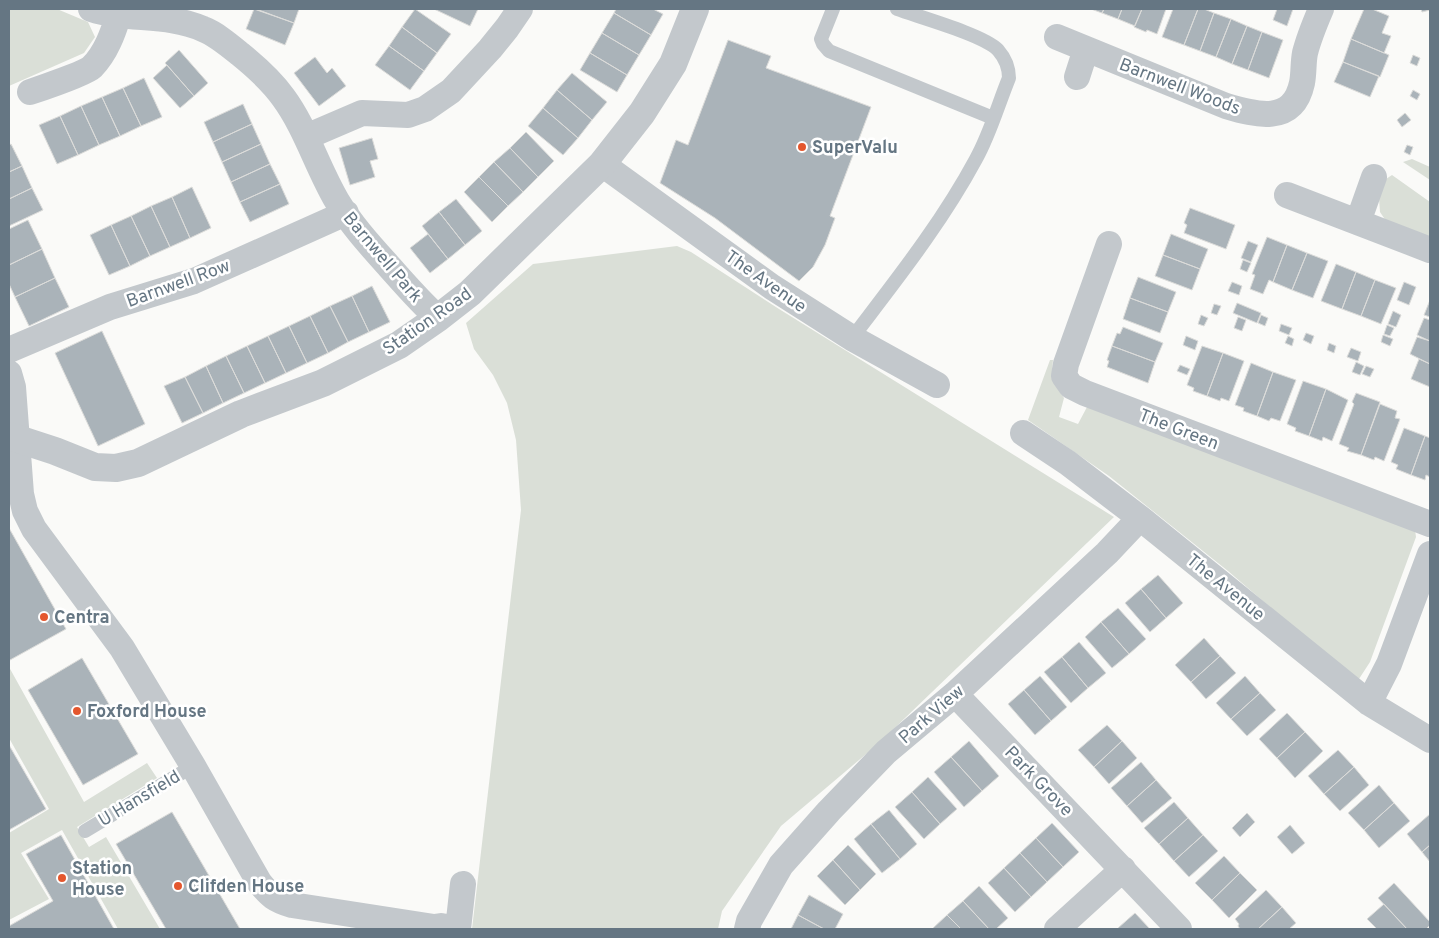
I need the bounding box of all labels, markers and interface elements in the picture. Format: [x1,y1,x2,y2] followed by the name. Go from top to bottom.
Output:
[1115,54,1243,121] street label: Barnwell Woods
[812,137,898,160] place label: SuperValu
[796,141,808,153] marker: SuperValu
[337,208,427,308] street label: Barnwell Park
[720,246,810,319] street label: The Avenue
[123,255,234,314] street label: Barnwell Row
[379,283,477,361] street label: Station Road
[1135,405,1222,456] street label: The Green
[1181,550,1269,627] street label: The Avenue
[54,607,110,630] place label: Centra
[38,611,50,623] marker: Centra
[894,680,970,750] street label: Park View
[87,701,207,724] place label: Foxford House
[71,705,83,717] marker: Foxford House
[999,742,1077,822] street label: Park Grove
[94,766,185,833] street label: U Hansfield
[72,858,132,902] place label: Station House
[56,872,68,884] marker: Station House
[188,876,304,899] place label: Clifden House
[172,880,184,892] marker: Clifden House

